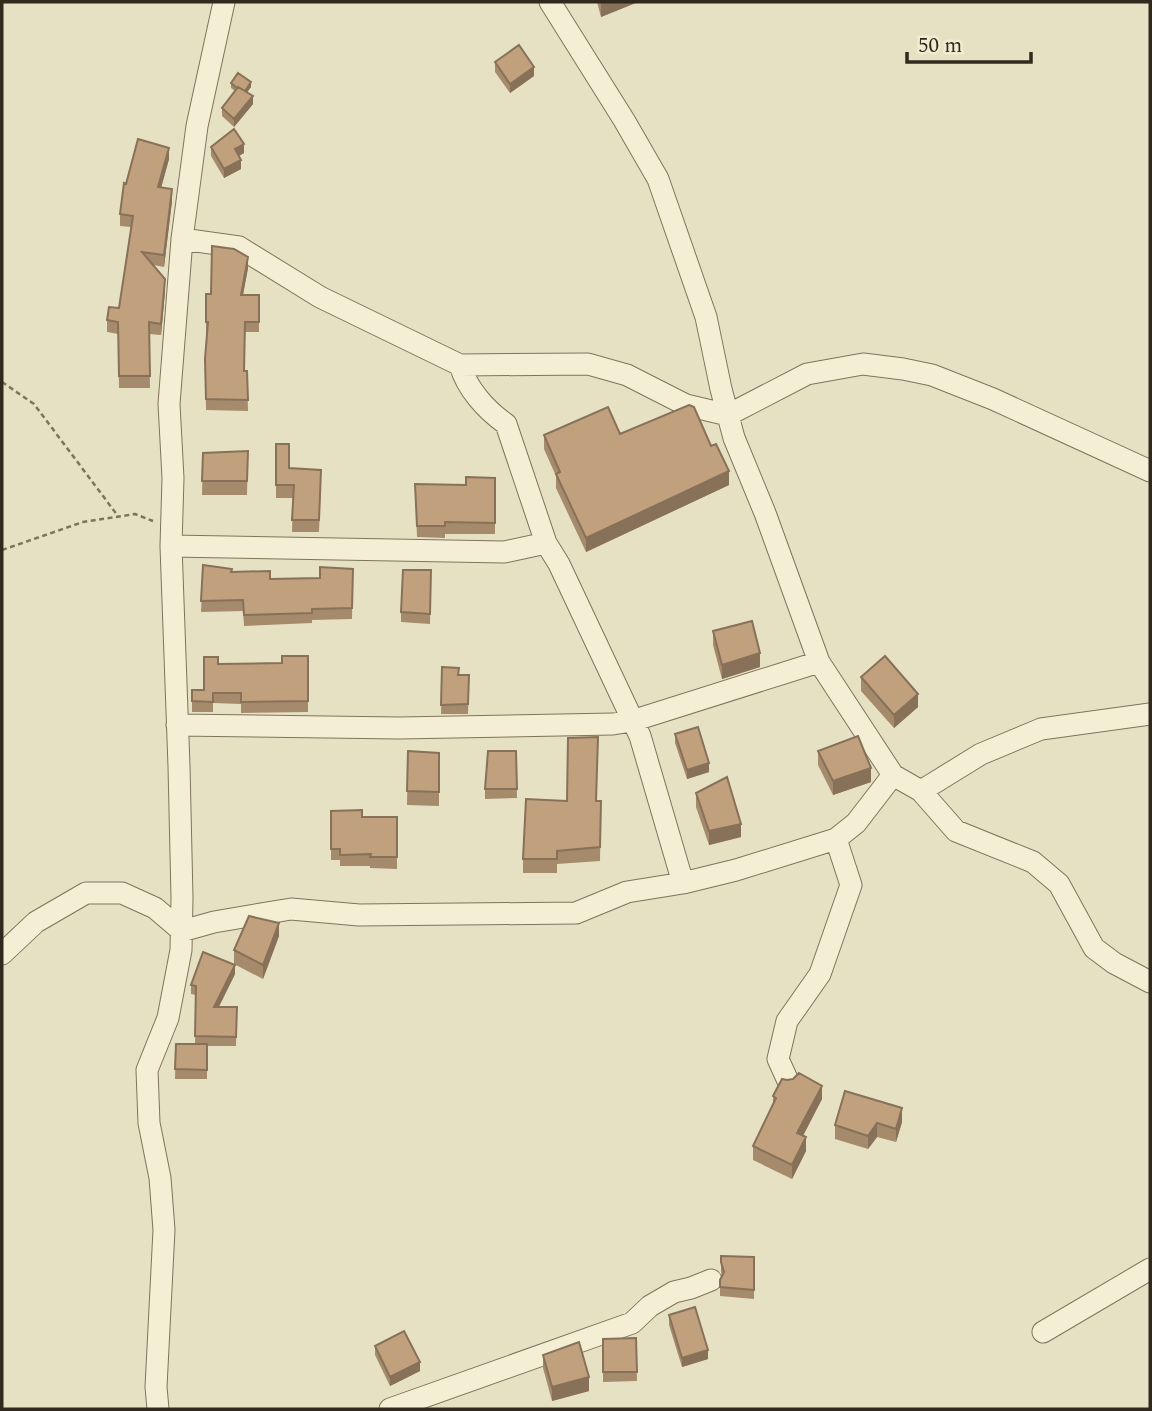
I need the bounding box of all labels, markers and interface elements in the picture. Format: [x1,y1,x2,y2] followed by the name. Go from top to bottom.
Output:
[907,21,1031,65] scale bar
[918,30,962,62] text: 50 m

